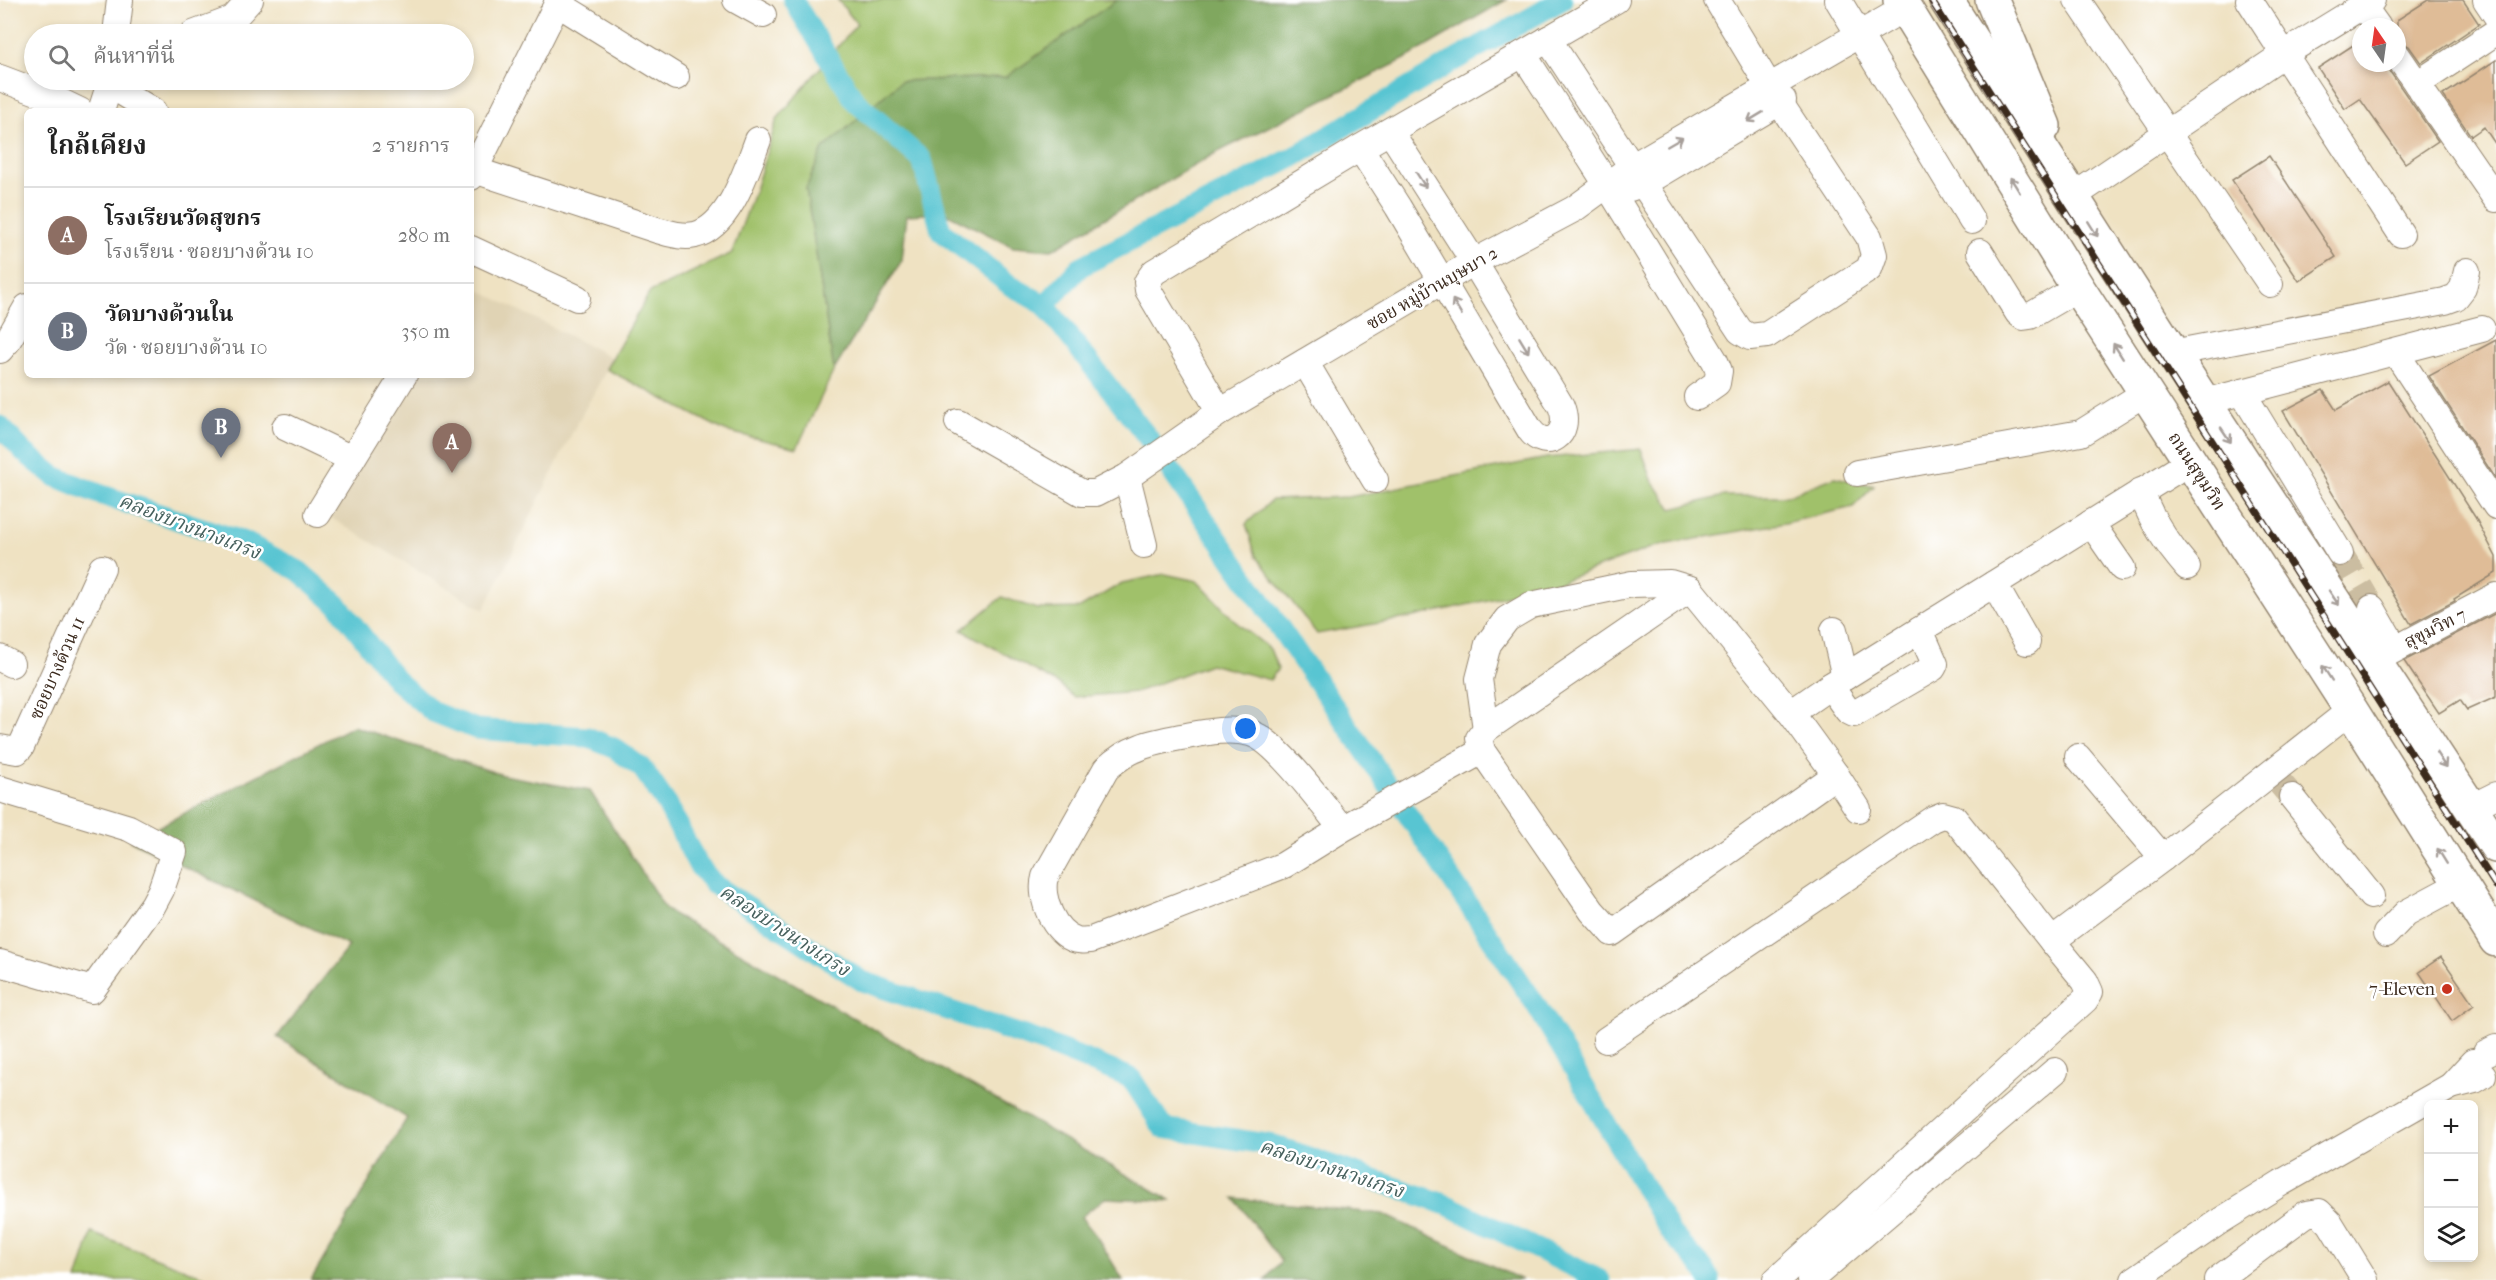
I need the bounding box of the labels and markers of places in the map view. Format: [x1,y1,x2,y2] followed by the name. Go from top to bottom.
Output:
[202,408,240,458] pin: B
[432,424,472,473] pin: A
[2369,979,2436,1000] place label: 7-Eleven
[2440,982,2454,996] marker: 7-Eleven

